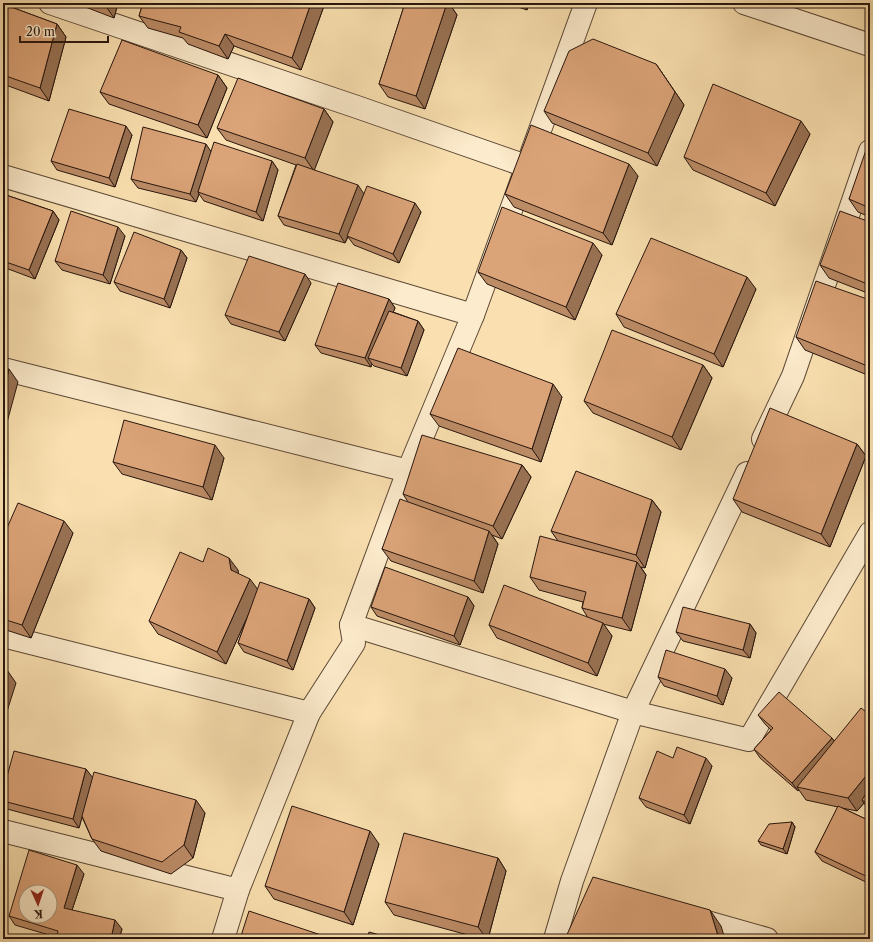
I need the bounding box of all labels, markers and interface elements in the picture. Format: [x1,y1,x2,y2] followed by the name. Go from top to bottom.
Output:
[20,18,108,44] scale bar
[26,24,55,39] text: 20 m
[18,884,58,924] north arrow
[33,907,43,921] text: K

